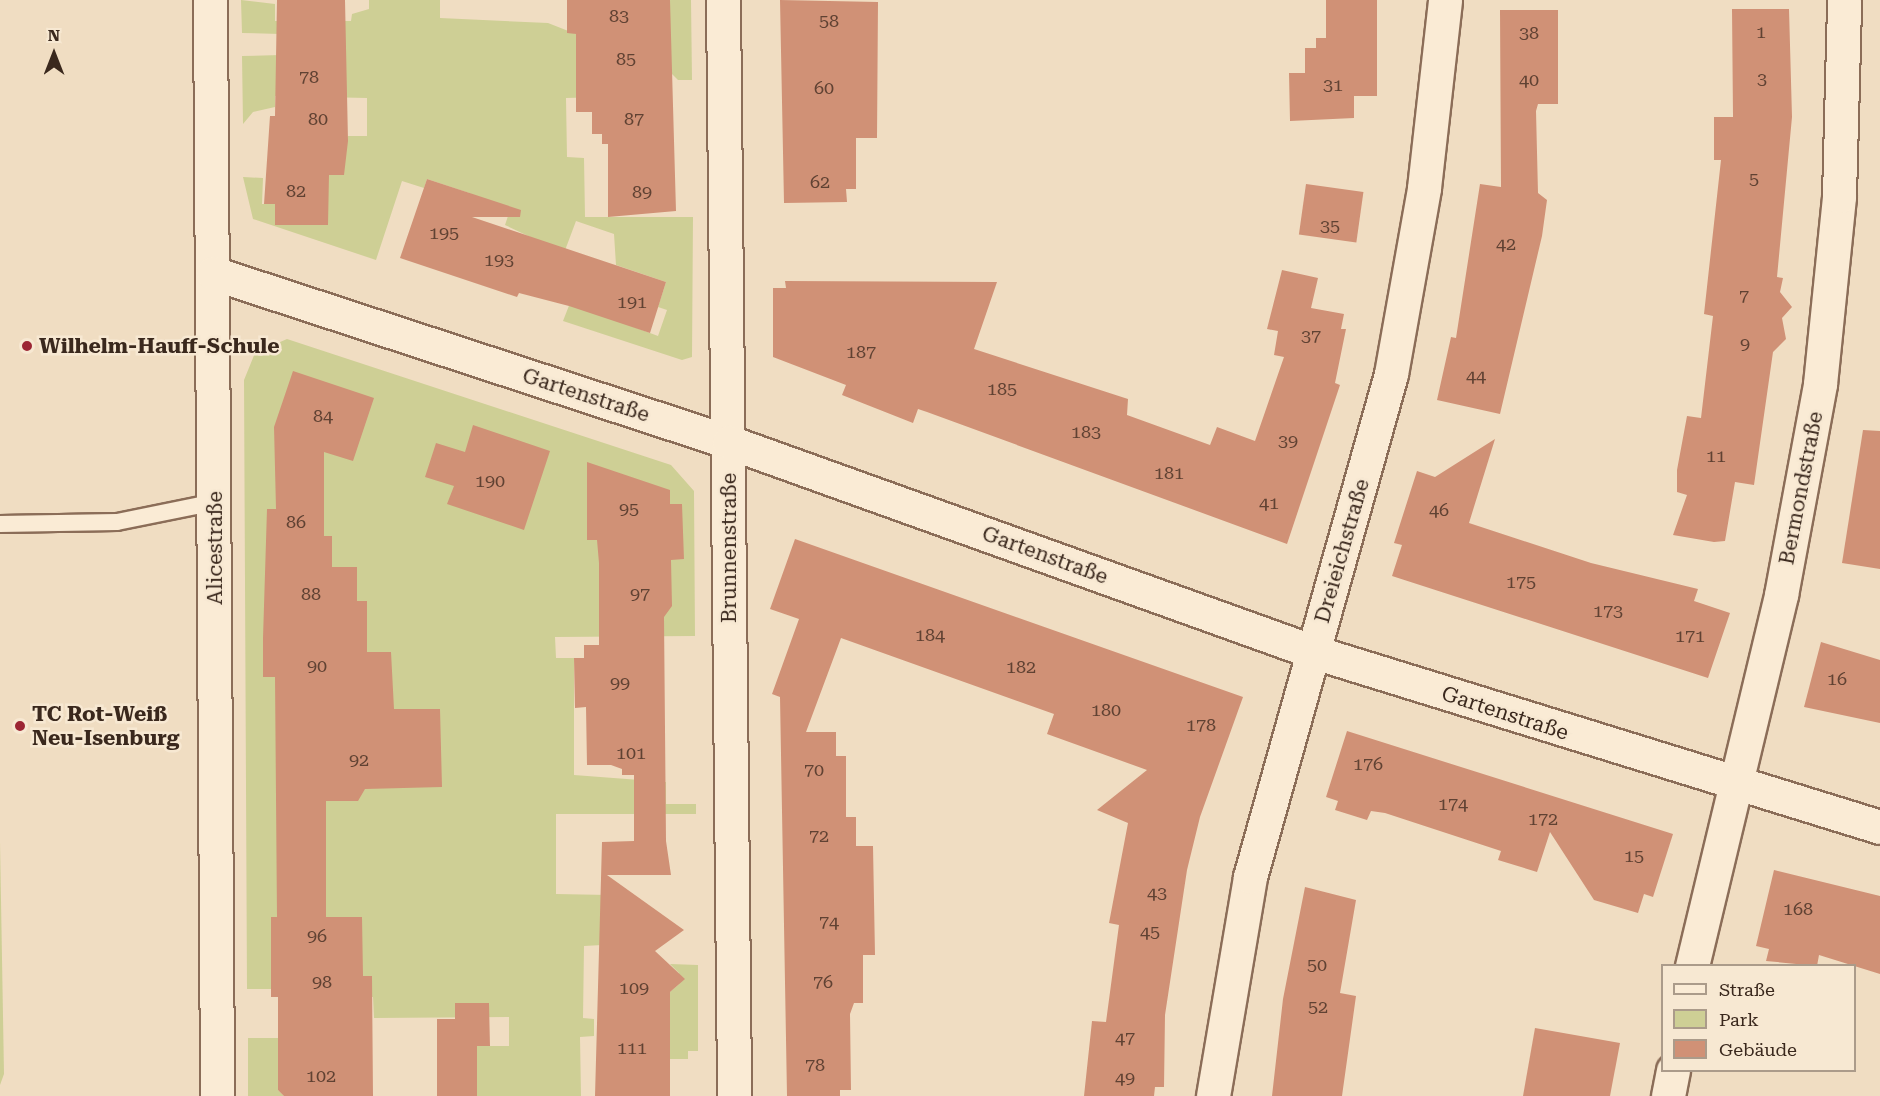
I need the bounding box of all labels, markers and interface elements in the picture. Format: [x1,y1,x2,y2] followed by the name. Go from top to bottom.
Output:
[609,5,629,27] house number: 83
[819,10,839,32] house number: 58
[1756,21,1766,43] house number: 1
[1519,22,1539,44] house number: 38
[24,24,84,84] north arrow
[48,26,60,45] text: N
[616,48,636,70] house number: 85
[299,66,319,88] house number: 78
[1757,68,1767,90] house number: 3
[1519,69,1539,91] house number: 40
[1323,74,1343,96] house number: 31
[814,77,834,99] house number: 60
[308,108,328,130] house number: 80
[624,108,644,130] house number: 87
[1749,168,1759,190] house number: 5
[810,171,830,193] house number: 62
[286,180,306,202] house number: 82
[632,181,652,203] house number: 89
[1320,215,1340,237] house number: 35
[429,222,459,244] house number: 195
[1496,233,1516,255] house number: 42
[484,249,514,271] house number: 193
[1739,285,1749,307] house number: 7
[617,291,647,313] house number: 191
[1301,325,1321,347] house number: 37
[39,333,280,359] place label: Wilhelm-Hauff-Schule
[1740,333,1750,355] house number: 9
[20,339,34,353] marker: Wilhelm-Hauff-Schule
[846,341,876,363] house number: 187
[519,363,653,427] street label: Gartenstraße
[1466,365,1486,387] house number: 44
[987,378,1017,400] house number: 185
[313,405,333,427] house number: 84
[1774,409,1828,567] street label: Bermondstraße
[1071,421,1101,443] house number: 183
[1278,430,1298,452] house number: 39
[1706,445,1726,467] house number: 11
[1154,462,1184,484] house number: 181
[475,470,505,492] house number: 190
[716,473,742,623] street label: Brunnenstraße
[1309,476,1375,626] street label: Dreieichstraße
[202,491,228,605] street label: Alicestraße
[1259,492,1279,514] house number: 41
[619,498,639,520] house number: 95
[1429,499,1449,521] house number: 46
[286,511,306,533] house number: 86
[979,521,1111,589] street label: Gartenstraße
[1506,571,1536,593] house number: 175
[301,583,321,605] house number: 88
[630,583,650,605] house number: 97
[1593,600,1623,622] house number: 173
[915,624,945,646] house number: 184
[1675,625,1705,647] house number: 171
[307,655,327,677] house number: 90
[1006,656,1036,678] house number: 182
[1827,668,1847,690] house number: 16
[610,672,630,694] house number: 99
[1438,681,1572,745] street label: Gartenstraße
[1091,699,1121,721] house number: 180
[32,701,179,751] place label: TC Rot-Weiß Neu-Isenburg
[1186,714,1216,736] house number: 178
[13,719,27,733] marker: TC Rot-Weiß Neu-Isenburg
[616,742,646,764] house number: 101
[349,749,369,771] house number: 92
[1353,753,1383,775] house number: 176
[804,759,824,781] house number: 70
[1438,793,1468,815] house number: 174
[1528,808,1558,830] house number: 172
[809,825,829,847] house number: 72
[1624,845,1644,867] house number: 15
[1147,882,1167,904] house number: 43
[1783,898,1813,920] house number: 168
[819,911,839,933] house number: 74
[1140,921,1160,943] house number: 45
[307,925,327,947] house number: 96
[1307,954,1327,976] house number: 50
[1661,964,1856,1072] legend
[312,971,332,993] house number: 98
[813,971,833,993] house number: 76
[619,977,649,999] house number: 109
[1719,979,1775,1000] text: Straße
[1308,996,1328,1018] house number: 52
[1719,1009,1759,1030] text: Park
[1115,1027,1135,1049] house number: 47
[617,1037,647,1059] house number: 111
[1719,1039,1797,1060] text: Gebäude
[805,1054,825,1076] house number: 78
[306,1065,336,1087] house number: 102
[1115,1067,1135,1089] house number: 49

